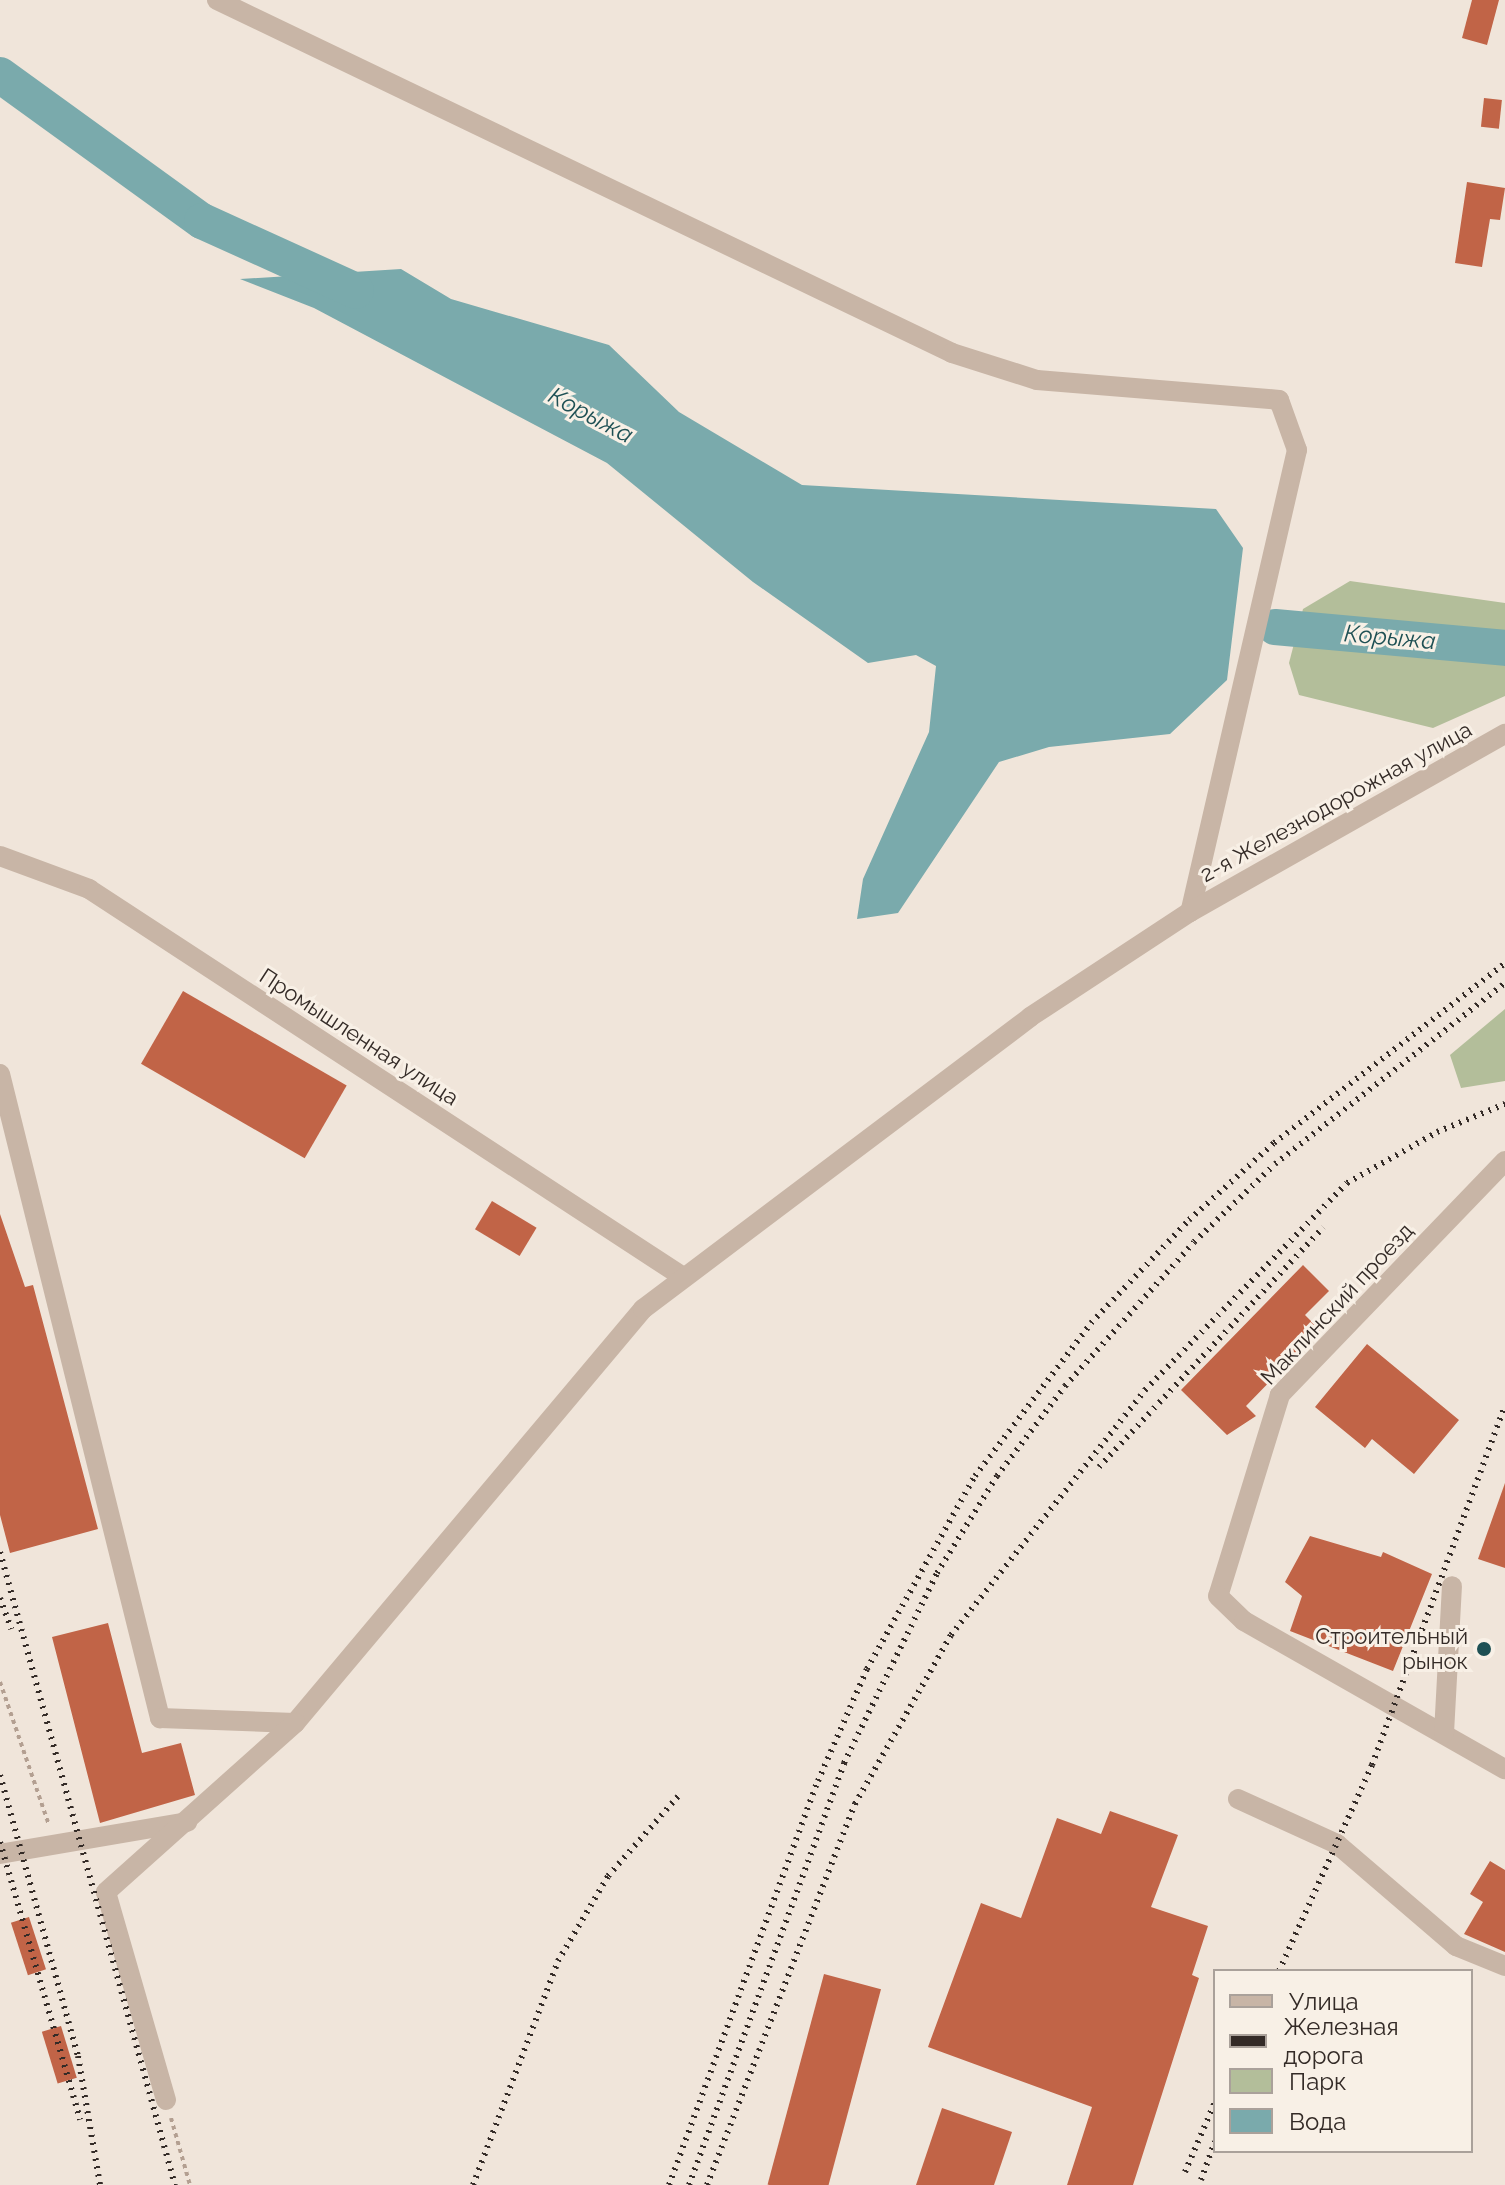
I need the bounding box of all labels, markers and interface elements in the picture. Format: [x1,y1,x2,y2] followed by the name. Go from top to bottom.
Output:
[544,381,638,449] water label: Корыжа
[1343,619,1437,655] water label: Корыжа
[1195,716,1477,888] street label: 2-я Железнодорожная улица
[254,963,464,1111] street label: Промышленная улица
[1255,1218,1419,1390] street label: Маклинский проезд
[1315,1623,1468,1674] place label: Строительный рынок
[1475,1640,1493,1658] marker: Строительный рынок
[1213,1969,1473,2153] legend
[1289,1987,1359,2016] text: Улица
[1283,2012,1399,2070] text: Железная дорога
[1289,2067,1347,2096] text: Парк
[1289,2107,1346,2136] text: Вода

